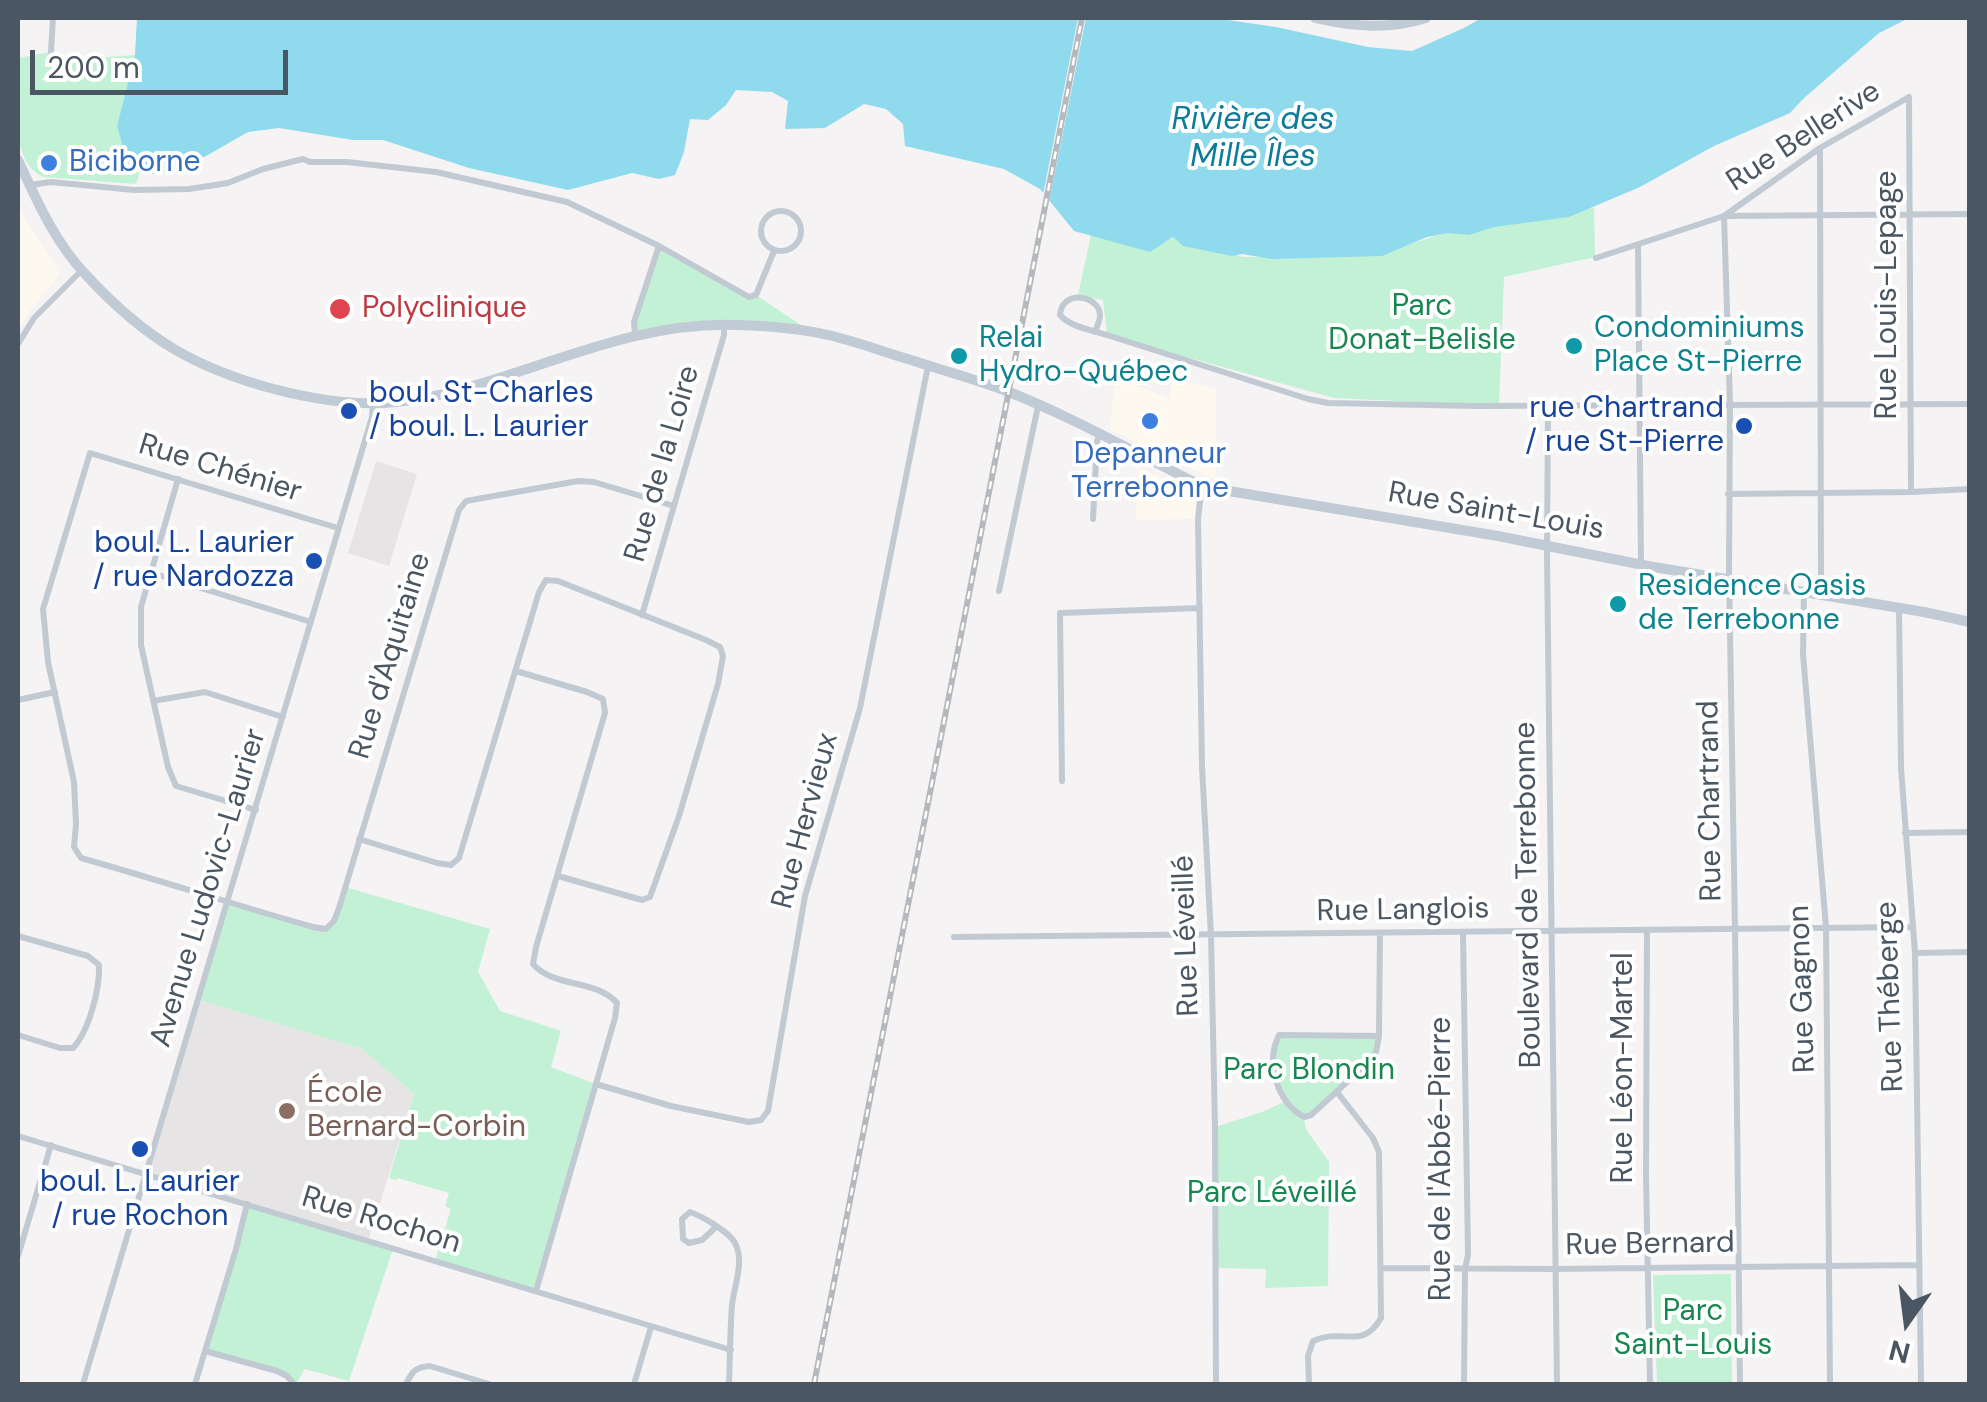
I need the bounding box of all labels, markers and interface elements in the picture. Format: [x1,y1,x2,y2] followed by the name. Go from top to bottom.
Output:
[35,30,292,92] scale bar
[47,48,140,87] text: 200 m
[1720,74,1888,200] street label: Rue Bellerive
[1172,102,1334,177] water label: Rivière des Mille Îles
[69,145,201,181] place label: Biciborne
[38,152,60,174] marker: Biciborne
[1870,170,1906,420] street label: Rue Louis-Lepage
[1328,289,1516,360] park label: Parc Donat-Belisle
[362,291,527,327] place label: Polyclinique
[327,296,353,322] marker: Polyclinique
[1594,311,1804,382] place label: Condominiums Place St-Pierre
[979,321,1188,392] place label: Relai Hydro-Québec
[1563,335,1585,357] marker: Condominiums Place St-Pierre
[948,345,970,367] marker: Relai Hydro-Québec
[618,362,708,566] street label: Rue de la Loire
[369,376,594,446] place label: boul. St-Charles / boul. L. Laurier
[1525,391,1724,462] place label: rue Chartrand / rue St-Pierre
[338,400,360,422] marker: boul. St-Charles / boul. L. Laurier
[1139,410,1161,432] marker: Depanneur Terrebonne
[1733,415,1755,437] marker: rue Chartrand / rue St-Pierre
[134,427,306,511] street label: Rue Chénier
[1071,437,1229,508] place label: Depanneur Terrebonne
[1385,475,1607,549] street label: Rue Saint-Louis
[93,526,294,596] place label: boul. L. Laurier / rue Nardozza
[343,549,439,763] street label: Rue d'Aquitaine
[303,550,325,572] marker: boul. L. Laurier / rue Nardozza
[1638,569,1866,640] place label: Residence Oasis de Terrebonne
[1607,593,1629,615] marker: Residence Oasis de Terrebonne
[1691,700,1731,902] street label: Rue Chartrand
[1508,721,1550,1069] street label: Boulevard de Terrebonne
[143,725,275,1051] street label: Avenue Ludovic-Laurier
[765,729,847,913] street label: Rue Hervieux
[1166,855,1208,1017] street label: Rue Léveillé
[1316,891,1490,931] street label: Rue Langlois
[1870,901,1912,1093] street label: Rue Théberge
[1782,904,1824,1074] street label: Rue Gagnon
[1606,952,1642,1184] street label: Rue Léon-Martel
[1424,1017,1460,1301] street label: Rue de l'Abbé-Pierre
[1223,1053,1395,1089] park label: Parc Blondin
[307,1076,526,1146] place label: École Bernard-Corbin
[276,1100,298,1122] marker: École Bernard-Corbin
[129,1138,151,1160] marker: boul. L. Laurier / rue Rochon
[40,1165,240,1236] place label: boul. L. Laurier / rue Rochon
[1187,1176,1357,1212] park label: Parc Léveillé
[297,1180,465,1262] street label: Rue Rochon
[1565,1226,1735,1264] street label: Rue Bernard
[1857,1272,1957,1372] north arrow
[1614,1294,1772,1364] park label: Parc Saint-Louis
[1885,1331,1914,1372] text: N

